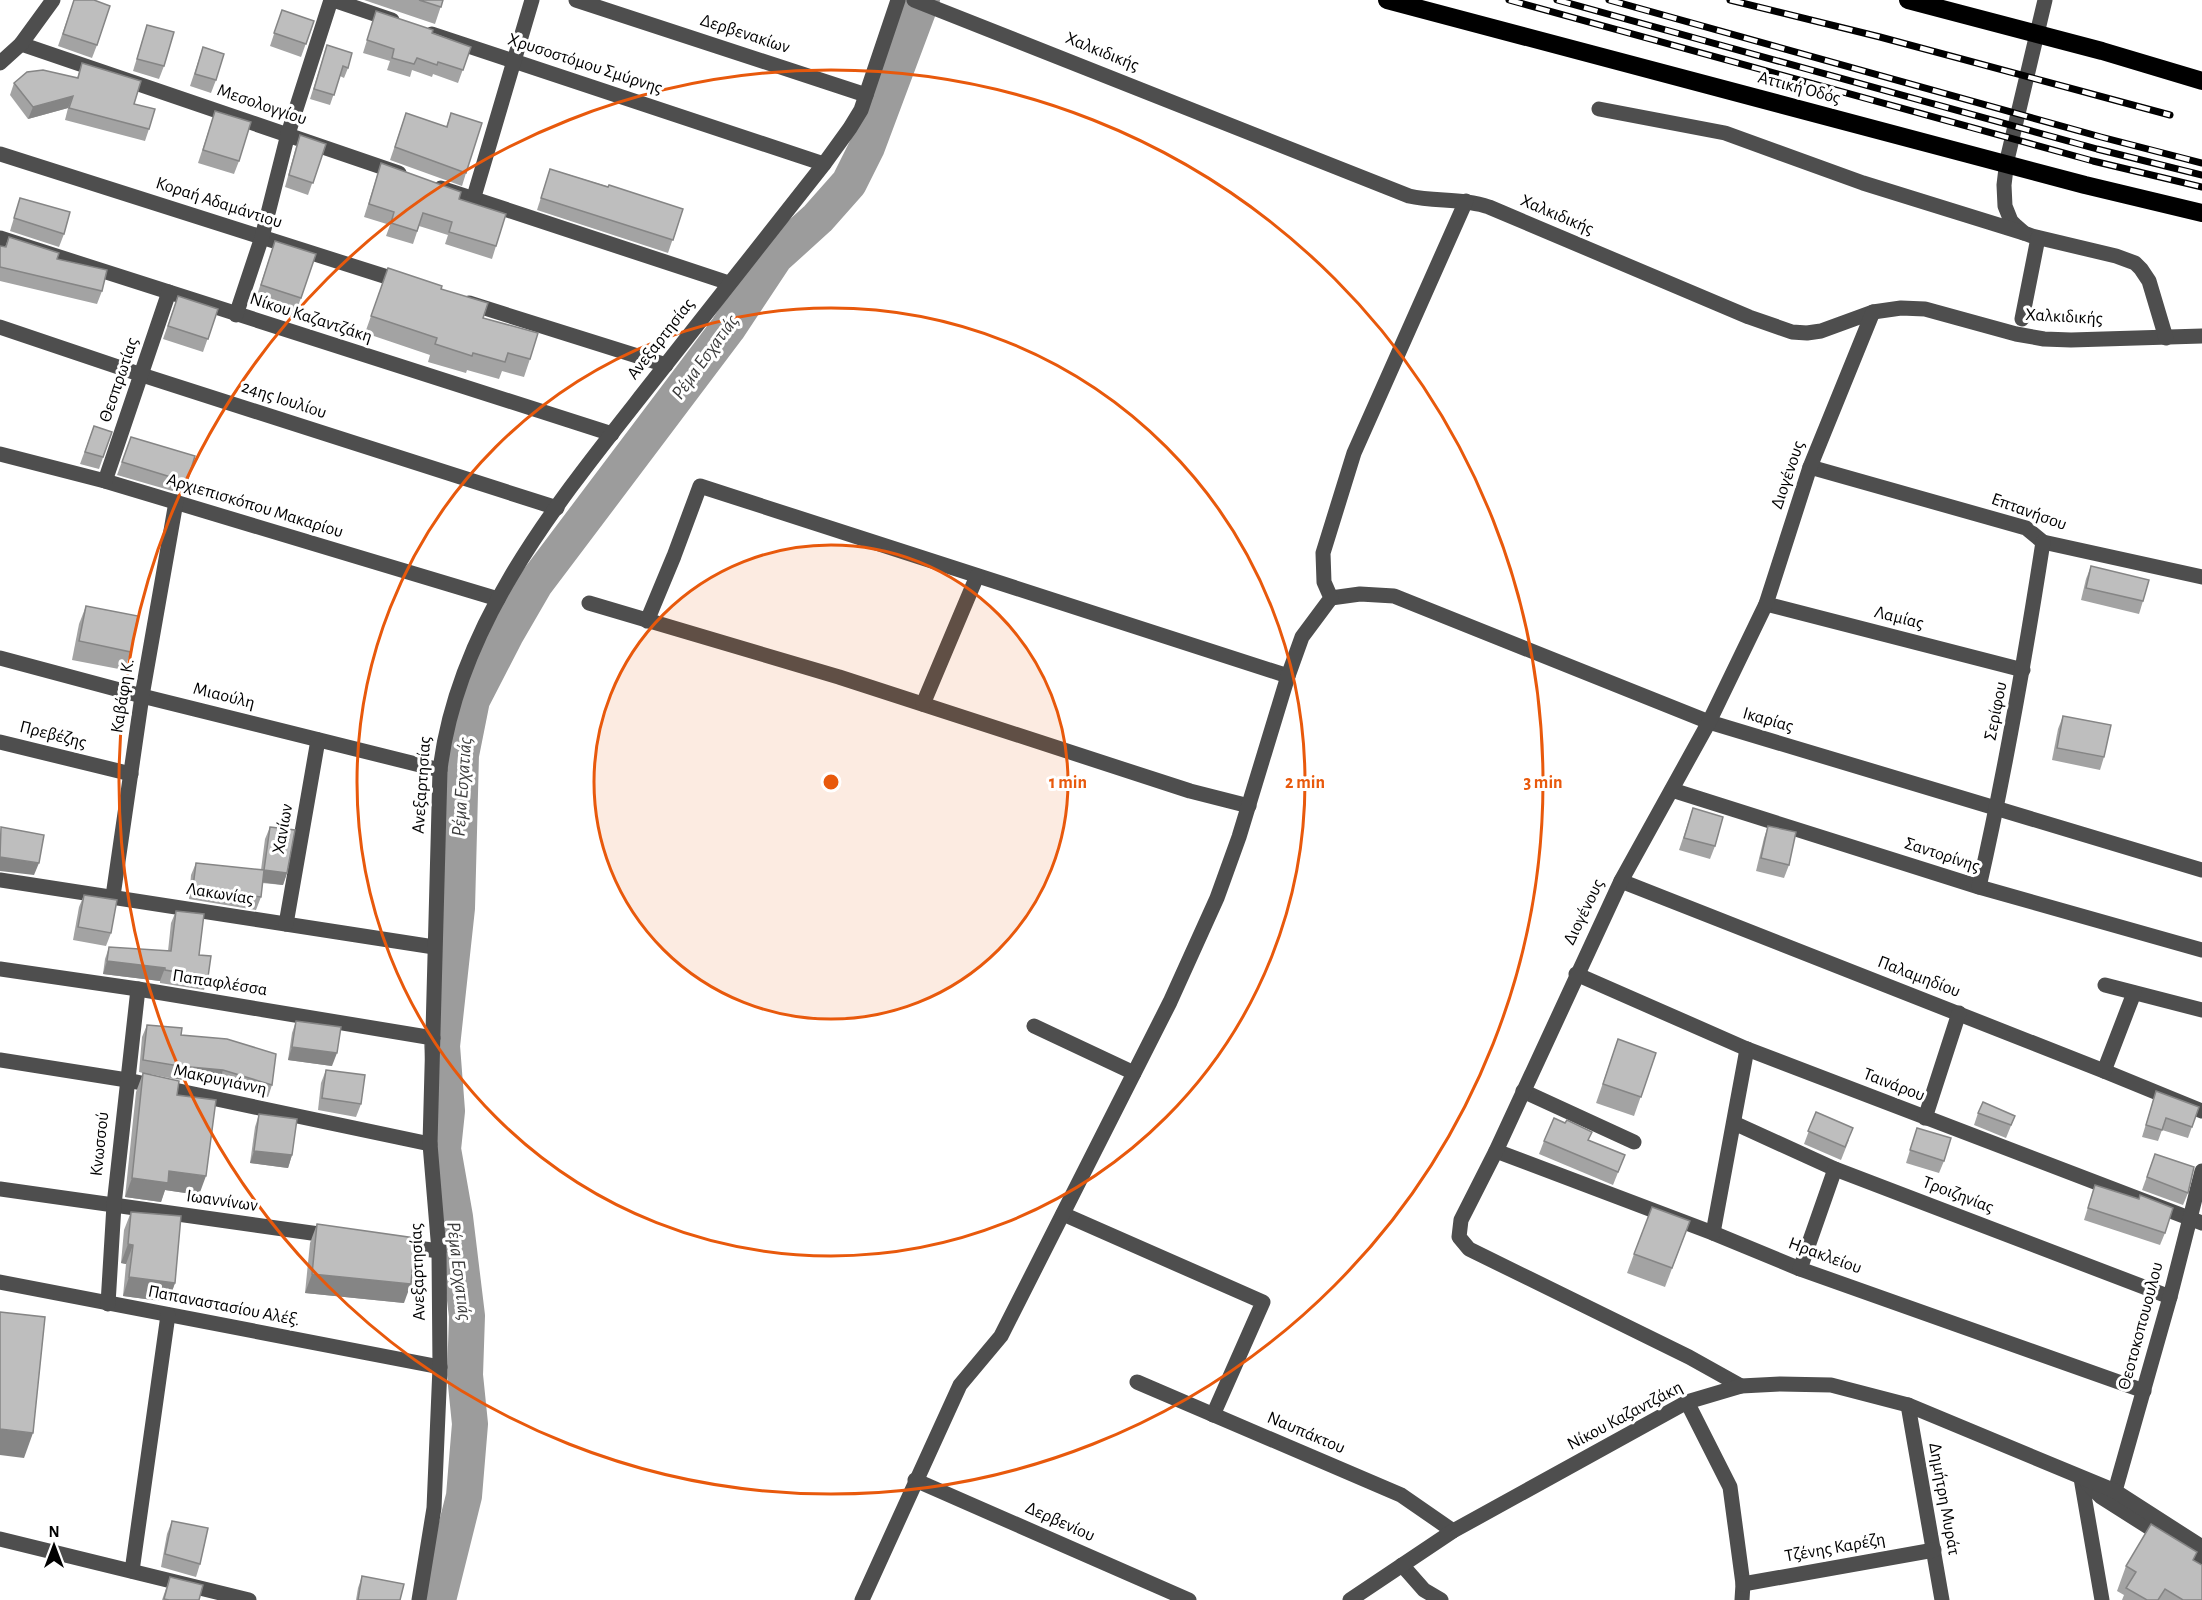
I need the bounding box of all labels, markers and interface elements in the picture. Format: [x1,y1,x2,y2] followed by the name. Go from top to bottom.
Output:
[698,10,793,57] street label: Δερβενακίων
[1063,29,1141,75] street label: Χαλκιδικής
[505,31,665,97] street label: Χρυσοστόμου Σμύρνης
[1756,68,1842,108] street label: Αττική Οδός
[215,80,310,129] street label: Μεσολογγίου
[154,174,284,232] street label: Κοραή Αδαμάντιου
[1518,192,1596,238] street label: Χαλκιδικής
[248,289,375,346] street label: Νίκου Καζαντζάκη
[623,294,698,383] street label: Ανεξαρτησίας
[2025,306,2103,328] street label: Χαλκιδικής
[668,311,742,403] water label: Ρέμα Εσχατιάς
[95,335,142,425] street label: Θεσπρωτίας
[239,377,329,422] street label: 24ης Ιουλίου
[1768,439,1808,511] street label: Διογένους
[165,470,346,541] street label: Αρχιεπισκόπου Μακαρίου
[1989,490,2069,534] street label: Επτανήσου
[1873,602,1926,633] street label: Λαμίας
[108,658,138,734] street label: Καβάφη Κ.
[191,680,257,712] street label: Μιαούλη
[1980,680,2011,742] street label: Σερίφου
[1741,703,1796,736] street label: Ικαρίας
[18,718,88,752] street label: Πρεβέζης
[409,736,434,834] street label: Ανεξαρτησίας
[449,737,475,837] water label: Ρέμα Εσχατιάς
[821,772,841,792] centre of rings
[1049,774,1087,792] text: 1 min
[1285,774,1325,792] text: 2 min
[1523,774,1563,792] text: 3 min
[269,802,296,856] street label: Χανίων
[1902,833,1982,876] street label: Σαντορίνης
[1560,876,1608,948] street label: Διογένους
[185,879,255,908] street label: Λακωνίας
[1875,952,1963,1001] street label: Παλαμηδίου
[171,967,269,999] street label: Παπαφλέσσα
[172,1061,268,1099] street label: Μακρυγιάννη
[1861,1065,1927,1105] street label: Ταινάρου
[88,1111,112,1177] street label: Κνωσσού
[1920,1172,1997,1217] street label: Τροιζηνίας
[185,1186,259,1215] street label: Ιωαννίνων
[443,1220,475,1322] water label: Ρέμα Εσχατιάς
[406,1223,429,1321] street label: Ανεξαρτησίας
[1786,1234,1864,1278] street label: Ηρακλείου
[2115,1260,2167,1392] street label: Θεοτοκοπουουλου
[146,1281,302,1330] street label: Παπαναστασίου Αλέξ.
[1564,1377,1686,1454] street label: Νίκου Καζαντζάκη
[1264,1409,1348,1457] street label: Ναυπάκτου
[1925,1441,1963,1557] street label: Δημήτρη Μυράτ
[1023,1498,1098,1545] street label: Δερβενίου
[24,1516,84,1576] north arrow
[48,1524,60,1540] text: N
[1783,1530,1887,1566] street label: Τζένης Καρέζη

